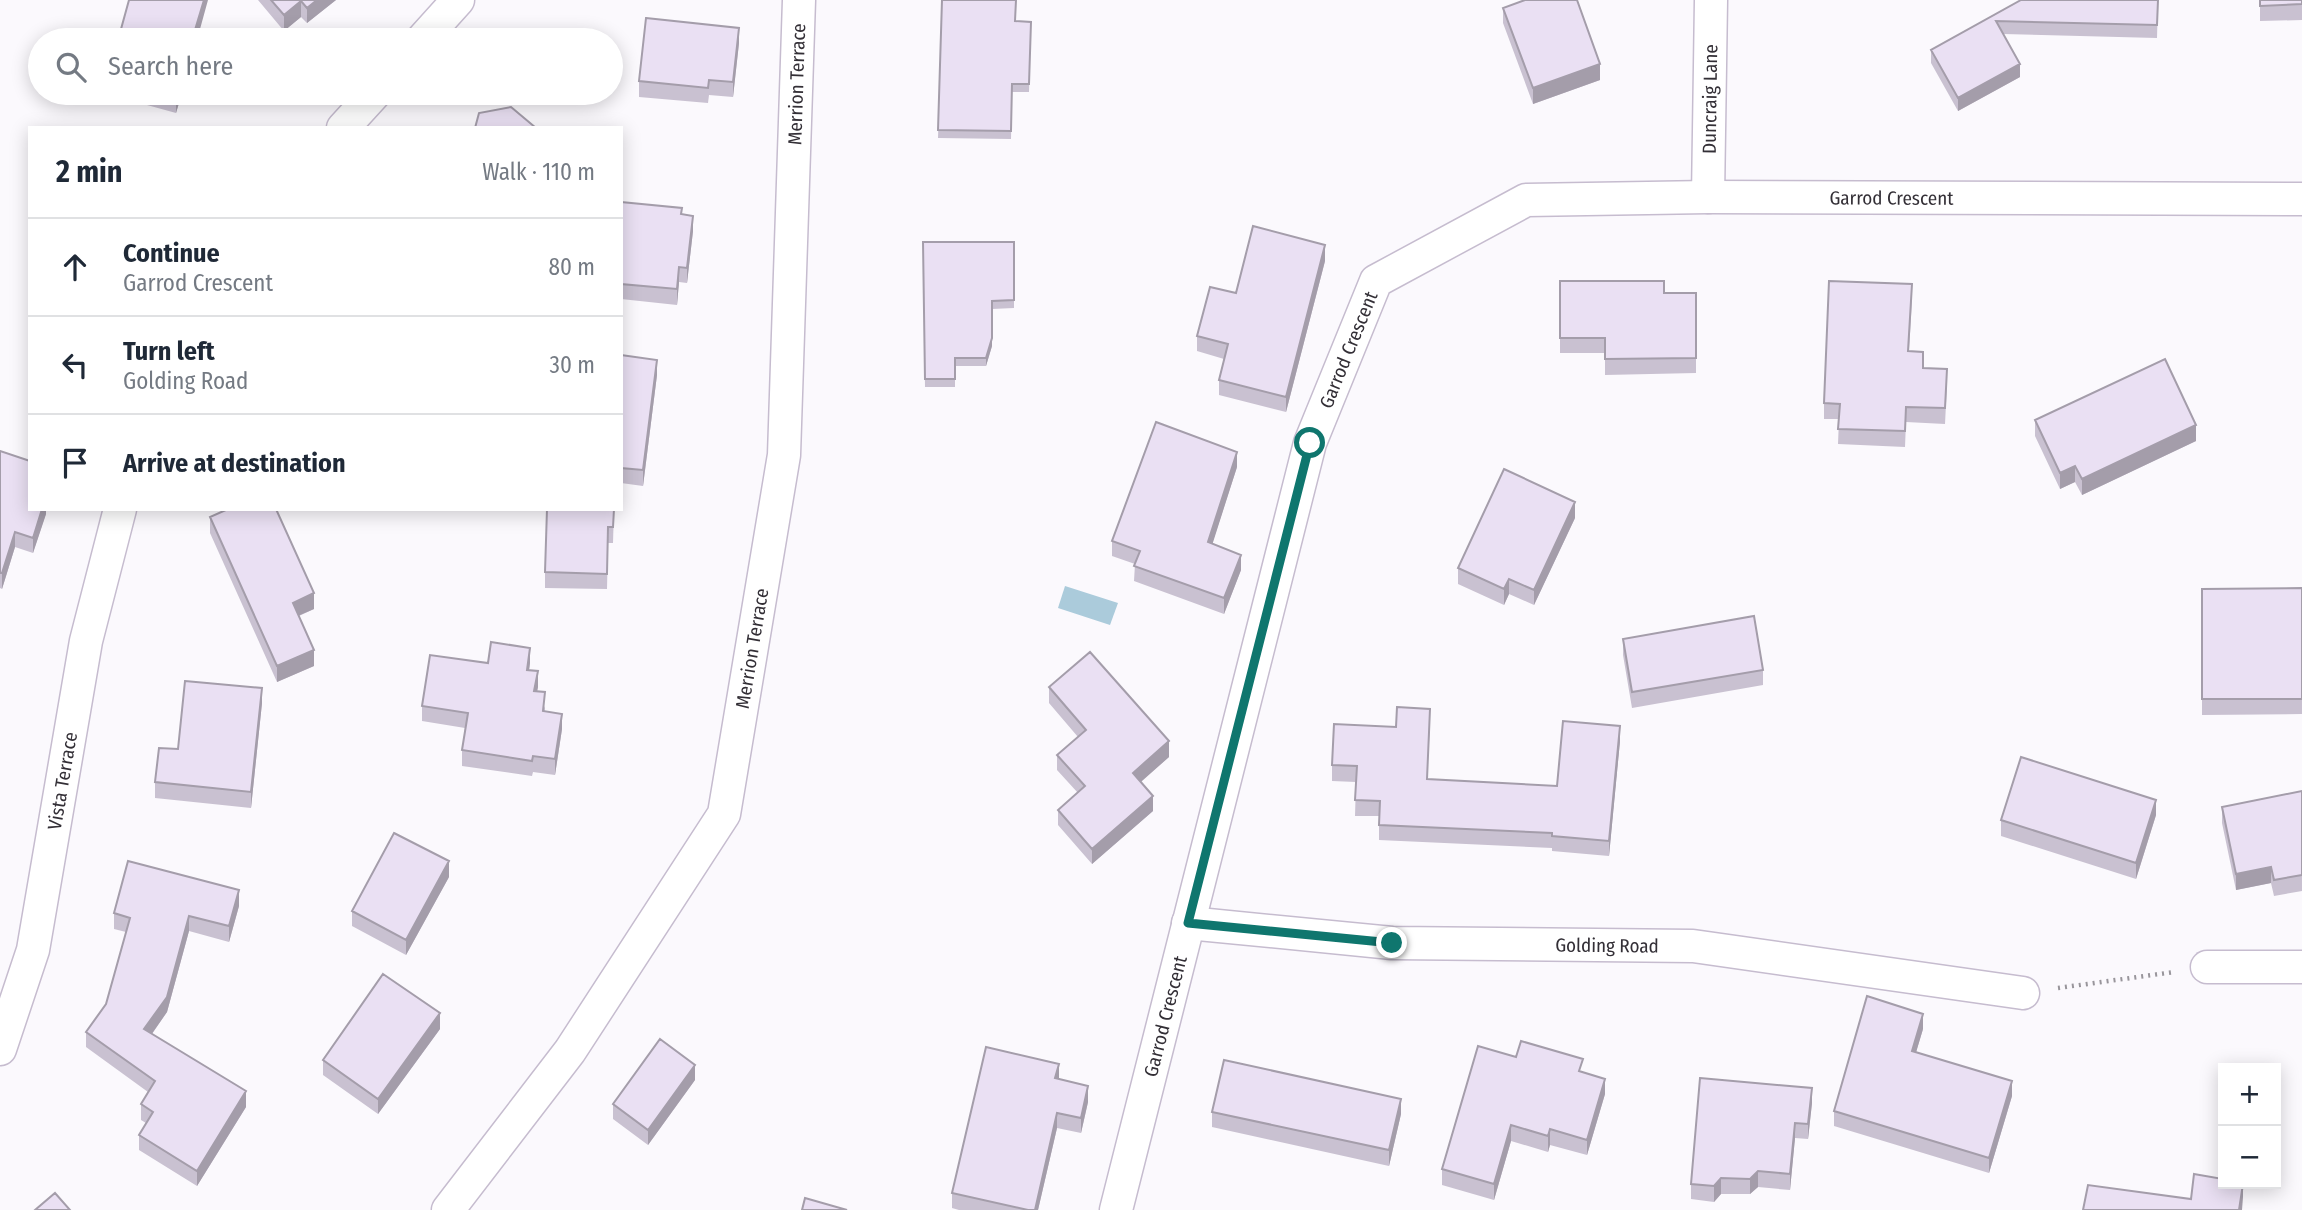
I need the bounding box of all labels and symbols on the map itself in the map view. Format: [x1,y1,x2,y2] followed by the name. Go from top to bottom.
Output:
[783,23,810,145] street label: Merrion Terrace
[1697,44,1722,154] street label: Duncraig Lane
[1829,186,1954,209] street label: Garrod Crescent
[1314,287,1382,411] street label: Garrod Crescent
[1294,427,1325,458] route start
[730,586,773,710] street label: Merrion Terrace
[42,730,82,831] street label: Vista Terrace
[1376,927,1407,958] route end
[1555,933,1659,957] street label: Golding Road
[1139,952,1192,1079] street label: Garrod Crescent

